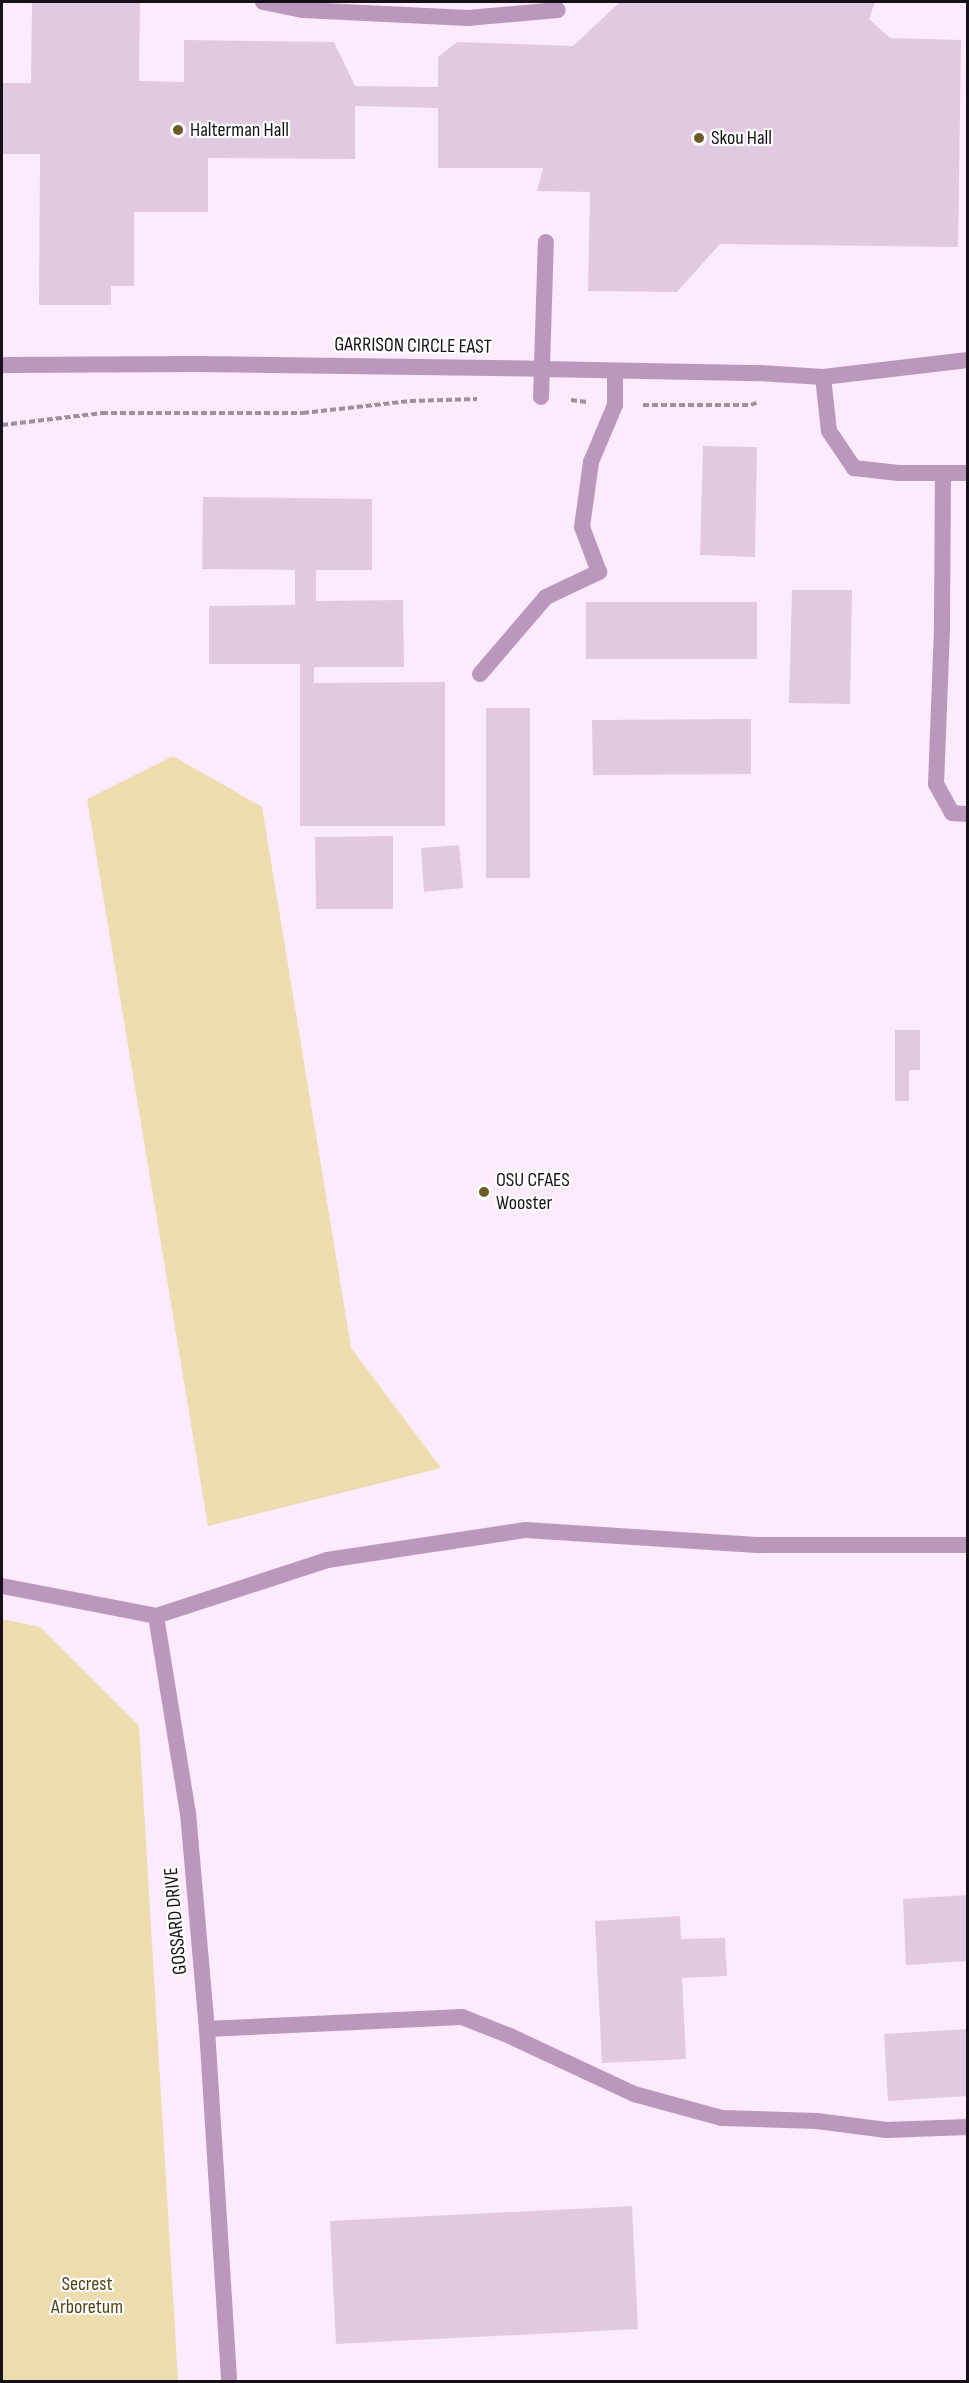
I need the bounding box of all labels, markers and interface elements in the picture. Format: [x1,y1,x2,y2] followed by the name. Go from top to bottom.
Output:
[190,118,289,142] place label: Halterman Hall
[171,123,185,137] marker: Halterman Hall
[711,126,772,150] place label: Skou Hall
[692,131,706,145] marker: Skou Hall
[334,333,492,359] street label: GARRISON CIRCLE EAST
[496,1168,570,1215] place label: OSU CFAES Wooster
[477,1185,491,1199] marker: OSU CFAES Wooster
[159,1866,193,1976] street label: GOSSARD DRIVE
[51,2272,123,2319] park label: Secrest Arboretum

